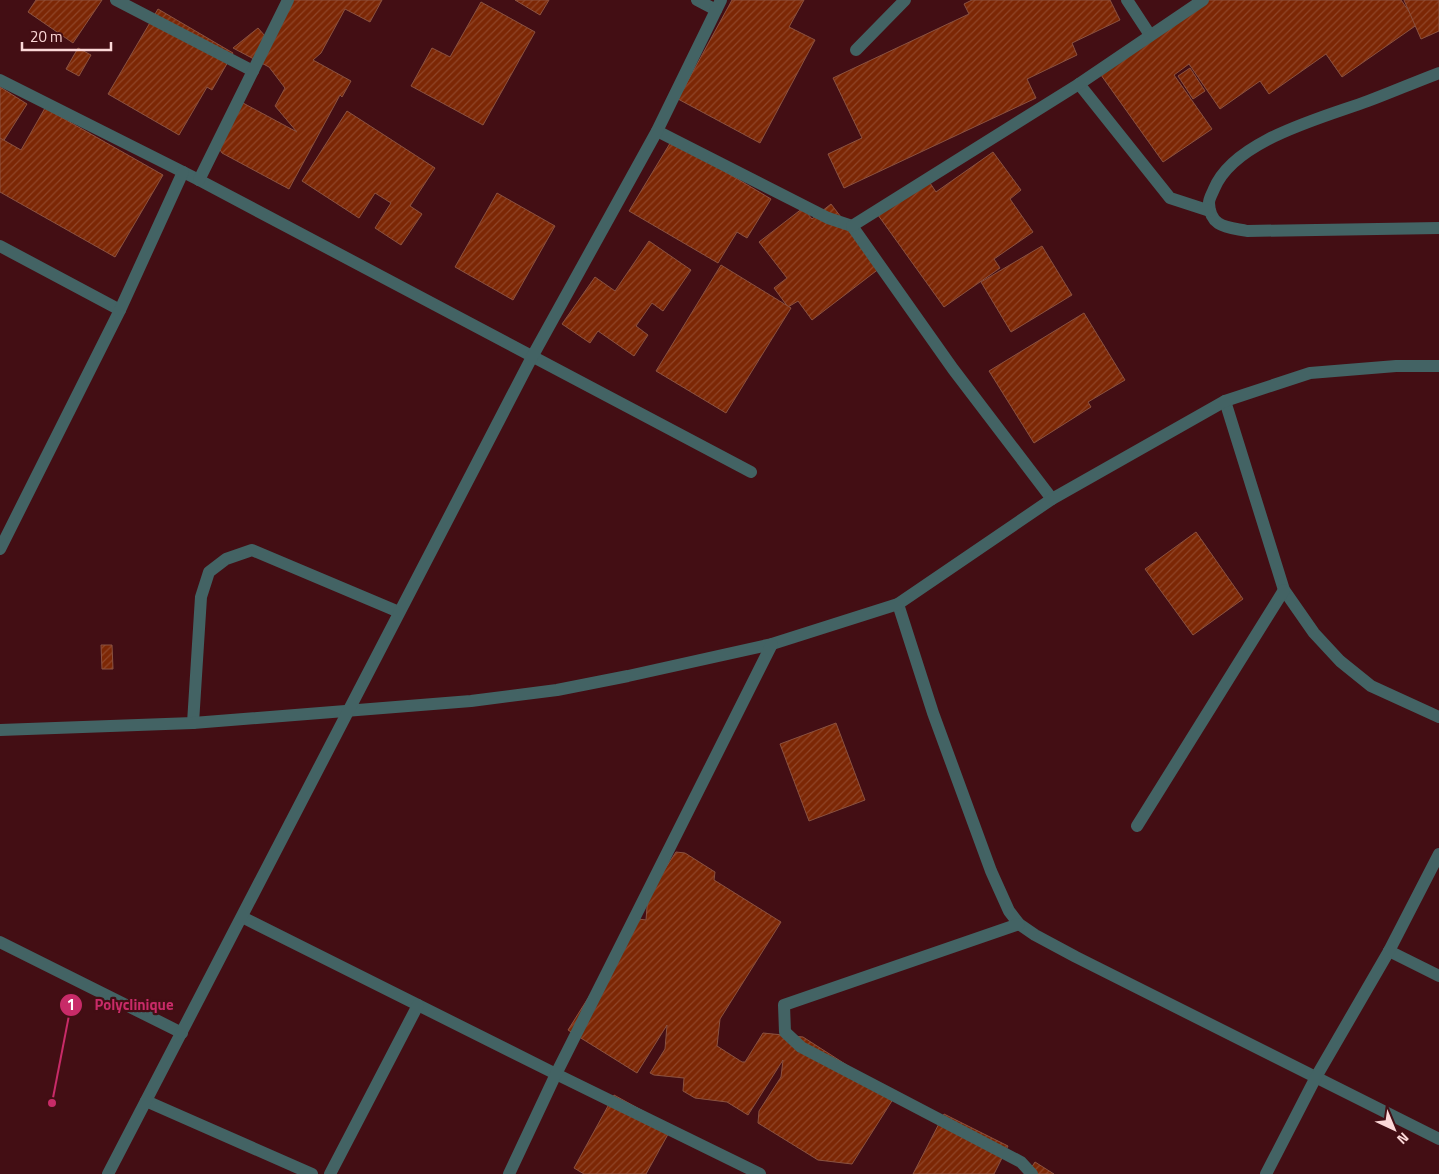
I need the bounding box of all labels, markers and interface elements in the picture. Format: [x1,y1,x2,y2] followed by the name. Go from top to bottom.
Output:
[22,20,111,52] scale bar
[30,25,63,48] text: 20 m
[59,990,183,1020] callout: Polyclinique
[67,993,75,1016] text: 1
[94,993,174,1016] text: Polyclinique
[1369,1104,1419,1154] north arrow
[1393,1128,1414,1150] text: N

